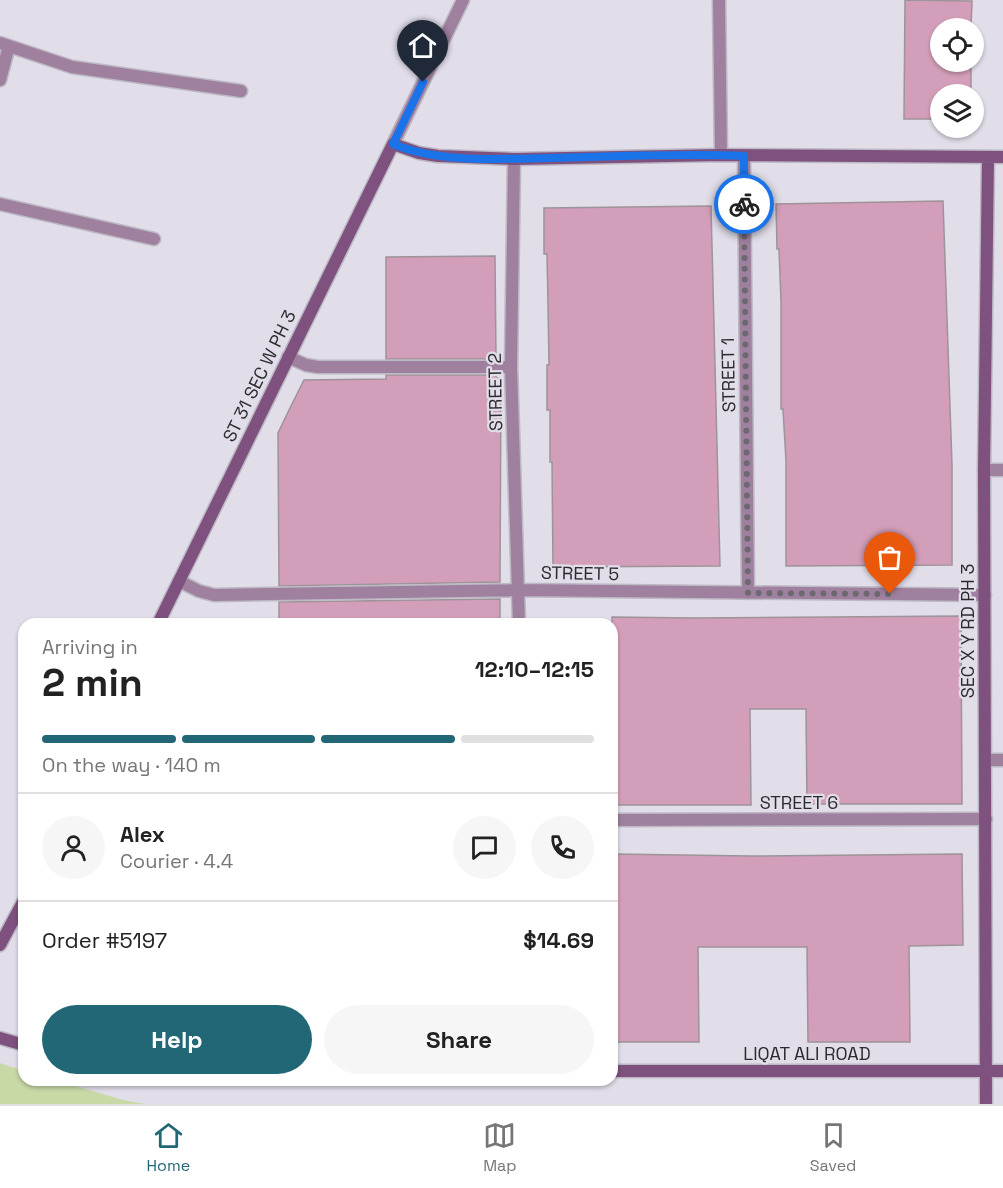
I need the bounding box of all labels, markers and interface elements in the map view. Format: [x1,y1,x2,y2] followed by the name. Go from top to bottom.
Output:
[930,18,984,138] map controls
[930,18,984,72] button: locate
[397,20,448,82] pin
[406,29,439,62] icon: home
[930,84,984,138] button: layers
[714,174,774,234] courier
[728,188,761,221] icon: bike
[217,306,301,446] street label: ST 31 SEC W PH 3
[716,337,740,413] street label: STREET 1
[483,353,507,431] street label: STREET 2
[864,532,915,594] pin
[873,541,906,574] icon: bag
[541,561,619,585] street label: STREET 5
[956,564,979,698] street label: SEC X Y RD PH 3
[42,634,138,660] text: Arriving in
[475,655,594,683] text: 12:10–12:15
[42,658,143,707] text: 2 min
[42,752,221,778] text: On the way · 140 m
[760,791,838,814] street label: STREET 6
[42,816,105,879] button: person
[453,816,516,879] button: chat
[531,816,594,879] button: phone
[120,820,165,848] text: Alex
[120,848,233,874] text: Courier · 4.4
[42,926,167,954] text: Order #5197
[523,926,594,954] text: $14.69
[42,1005,312,1074] button: Help
[324,1005,594,1074] button: Share
[743,1042,871,1065] street label: LIQAT ALI ROAD
[147,1119,190,1176] tab: Home
[483,1119,517,1176] tab: Map
[810,1119,856,1176] tab: Saved

